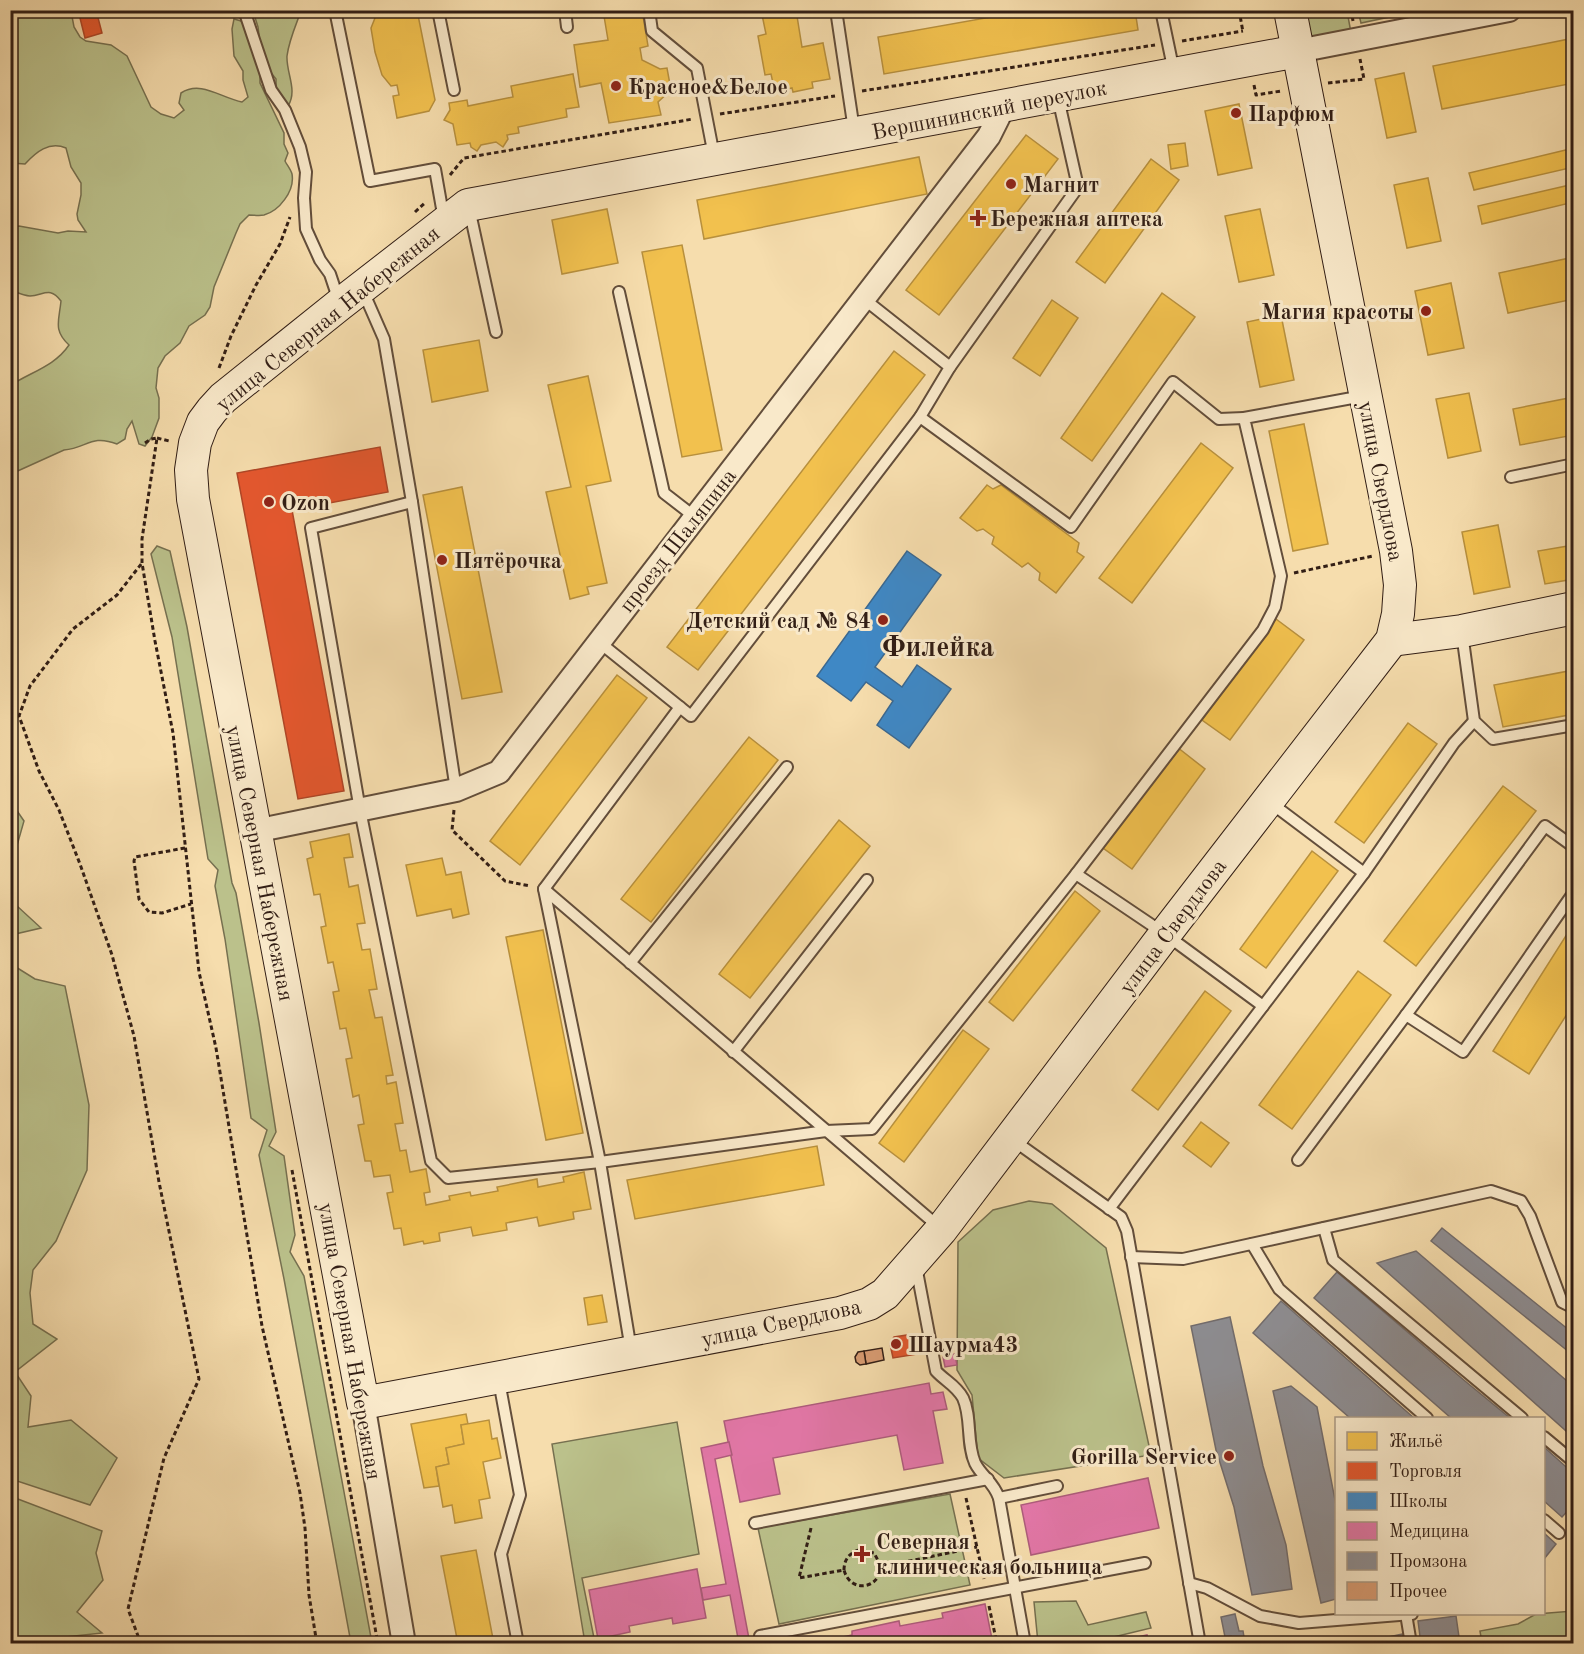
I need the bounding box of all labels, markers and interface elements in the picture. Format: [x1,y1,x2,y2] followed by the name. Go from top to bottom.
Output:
[628,77,788,99] place label: Красное&Белое
[870,77,1109,145] street label: Вершининский переулок
[609,79,623,93] marker: Красное&Белое
[1248,104,1334,127] place label: Парфюм
[1229,106,1243,120] marker: Парфюм
[1023,175,1099,197] place label: Магнит
[1004,177,1018,191] marker: Магнит
[990,209,1163,231] place label: Бережная аптека
[971,211,985,225] marker: Бережная аптека
[212,223,444,416] street label: улица Северная Набережная
[1261,302,1414,324] place label: Магия красоты
[1419,304,1433,318] marker: Магия красоты
[1354,399,1406,564] street label: улица Свердлова
[616,465,741,617] street label: проезд Шаляпина
[281,493,330,515] place label: Ozon
[262,495,276,509] marker: Ozon
[454,551,562,573] place label: Пятёрочка
[435,553,449,567] marker: Пятёрочка
[686,611,871,633] place label: Детский сад № 84
[876,613,890,627] marker: Детский сад № 84
[882,635,994,663] district label: Филейка
[221,723,297,1003] street label: улица Северная Набережная
[1116,855,1231,999] street label: улица Свердлова
[314,1201,384,1482] street label: улица Северная Набережная
[699,1296,863,1352] street label: улица Свердлова
[908,1335,1018,1357] place label: Шаурма43
[889,1337,903,1351] marker: Шаурма43
[1335,1417,1545,1615] legend
[1389,1433,1443,1451] text: Жильё
[1071,1447,1217,1469] place label: Gorilla Service
[1222,1449,1236,1463] marker: Gorilla Service
[1389,1463,1462,1481] text: Торговля
[1389,1493,1448,1511] text: Школы
[1389,1523,1469,1541] text: Медицина
[876,1532,1102,1579] place label: Северная клиническая больница
[853,1545,871,1563] marker: Северная клиническая больница
[1389,1553,1467,1571] text: Промзона
[1389,1583,1447,1601] text: Прочее

